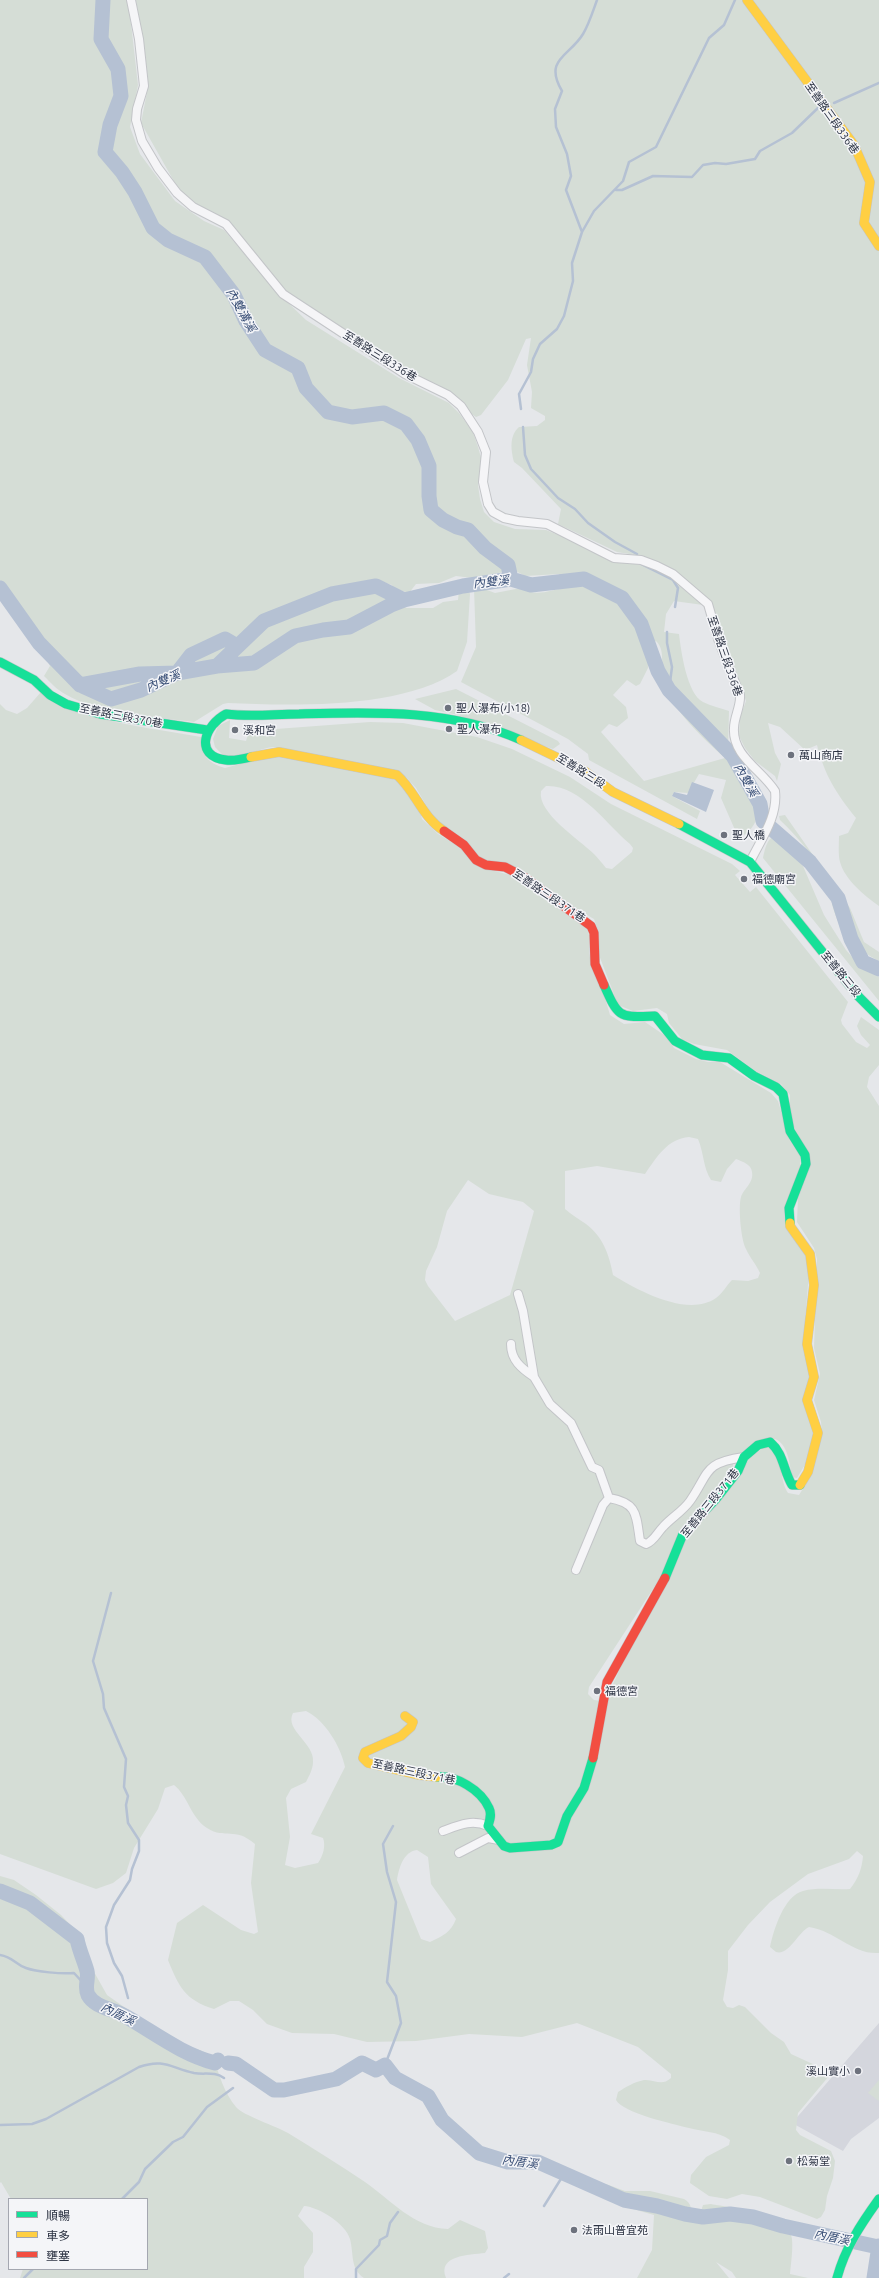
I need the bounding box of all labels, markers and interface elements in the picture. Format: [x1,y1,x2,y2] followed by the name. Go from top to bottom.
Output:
[802,80,862,156] street label: 至善路三段336巷
[223,286,259,334] water label: 內雙溝溪
[341,328,419,384] street label: 至善路三段336巷
[472,573,510,591] water label: 內雙溪
[705,614,745,698] street label: 至善路三段336巷
[144,667,182,695] water label: 內雙溪
[78,701,164,731] street label: 至善路三段370巷
[456,701,530,715] place label: 聖人瀑布(小18)
[443,703,453,713] marker: 聖人瀑布(小18)
[457,722,501,736] place label: 聖人瀑布
[243,723,276,737] place label: 溪和宮
[444,724,454,734] marker: 聖人瀑布
[230,725,240,735] marker: 溪和宮
[799,748,843,762] place label: 萬山商店
[786,750,796,760] marker: 萬山商店
[554,751,608,791] street label: 至善路三段
[731,761,761,799] water label: 內雙溪
[732,828,765,842] place label: 聖人橋
[719,830,729,840] marker: 聖人橋
[510,867,588,925] street label: 至善路三段371巷
[752,872,796,886] place label: 福德廟宮
[739,874,749,884] marker: 福德廟宮
[819,948,863,1000] street label: 至善路三段
[678,1466,742,1540] street label: 至善路三段371巷
[605,1684,638,1698] place label: 福德宮
[592,1686,602,1696] marker: 福德宮
[371,1757,457,1787] street label: 至善路三段371巷
[99,2000,137,2028] water label: 內厝溪
[806,2064,850,2078] place label: 溪山實小
[853,2066,863,2076] marker: 溪山實小
[501,2152,539,2172] water label: 內厝溪
[797,2154,830,2168] place label: 松菊堂
[784,2156,794,2166] marker: 松菊堂
[8,2198,148,2270] legend
[46,2209,70,2222] text: 順暢
[582,2223,648,2237] place label: 法雨山普宜苑
[569,2225,579,2235] marker: 法雨山普宜苑
[813,2226,851,2248] water label: 內厝溪
[46,2229,70,2242] text: 車多
[46,2249,70,2262] text: 壅塞

